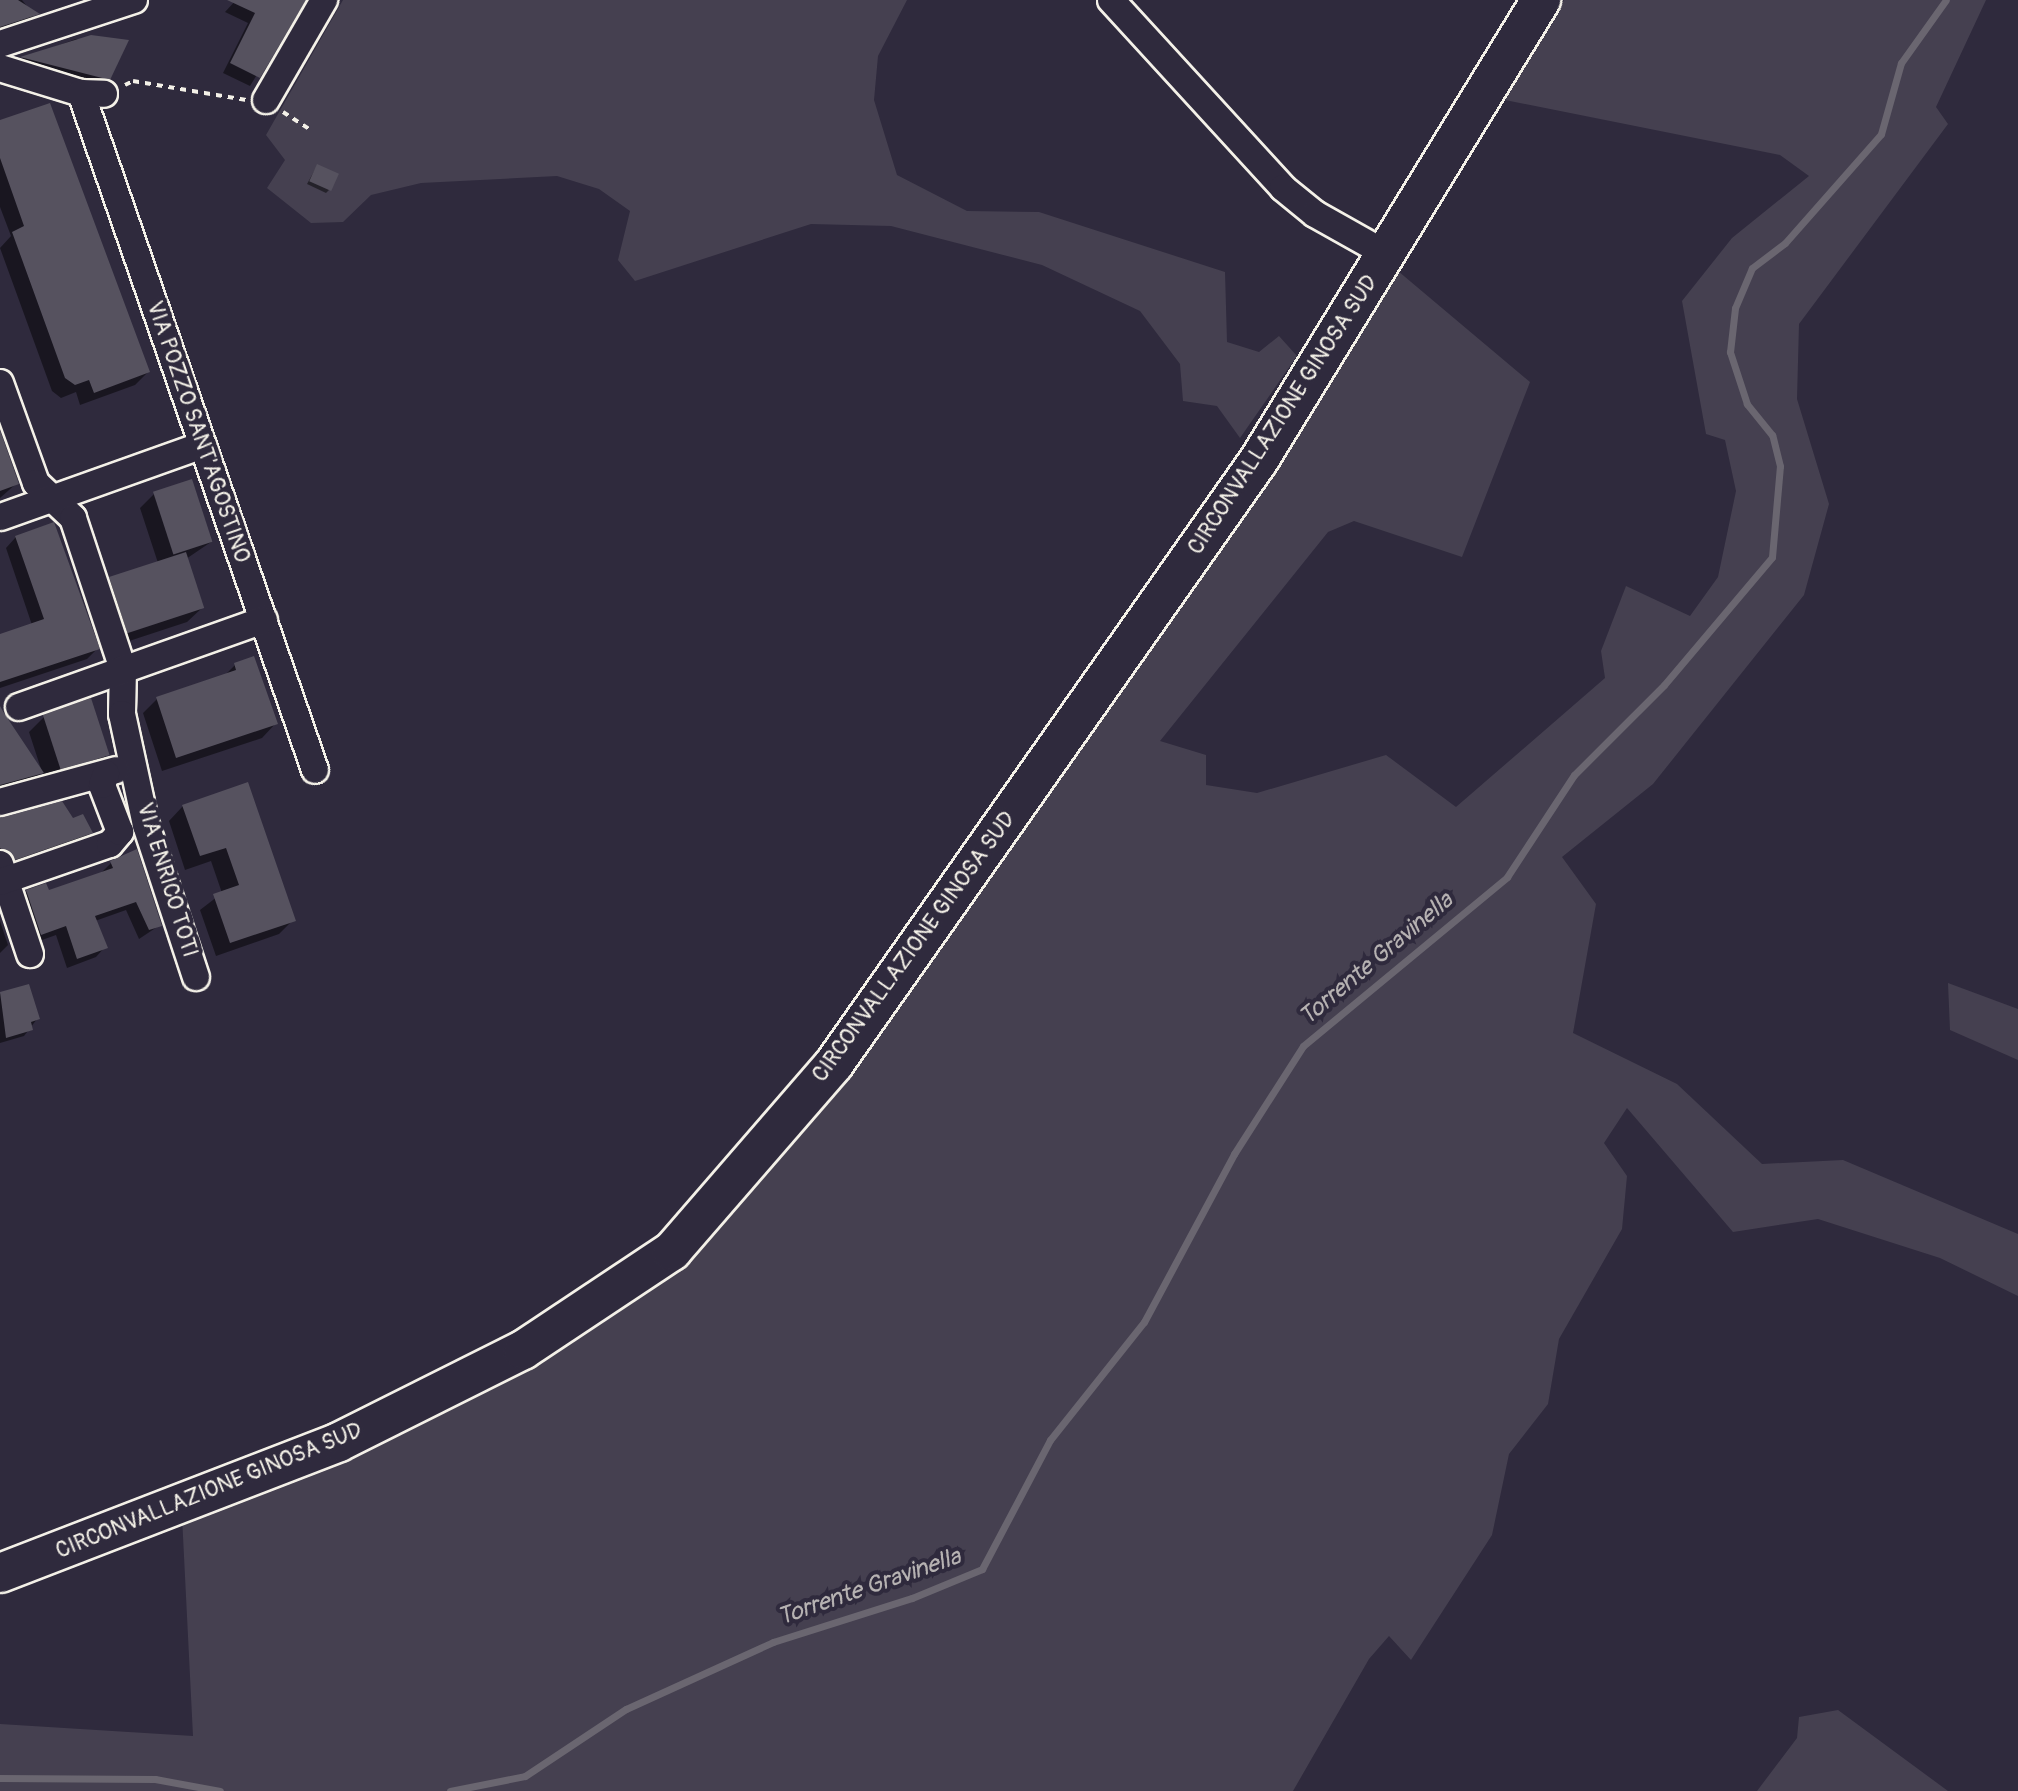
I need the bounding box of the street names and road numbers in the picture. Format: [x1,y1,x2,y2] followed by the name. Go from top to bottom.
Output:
[1183,270,1383,560] street label: CIRCONVALLAZIONE GINOSA SUD
[141,298,255,566] street label: VIA POZZO SANT'AGOSTINO
[131,800,203,960] street label: VIA ENRICO TOTI
[807,807,1021,1087] street label: CIRCONVALLAZIONE GINOSA SUD
[52,1417,366,1565] street label: CIRCONVALLAZIONE GINOSA SUD

